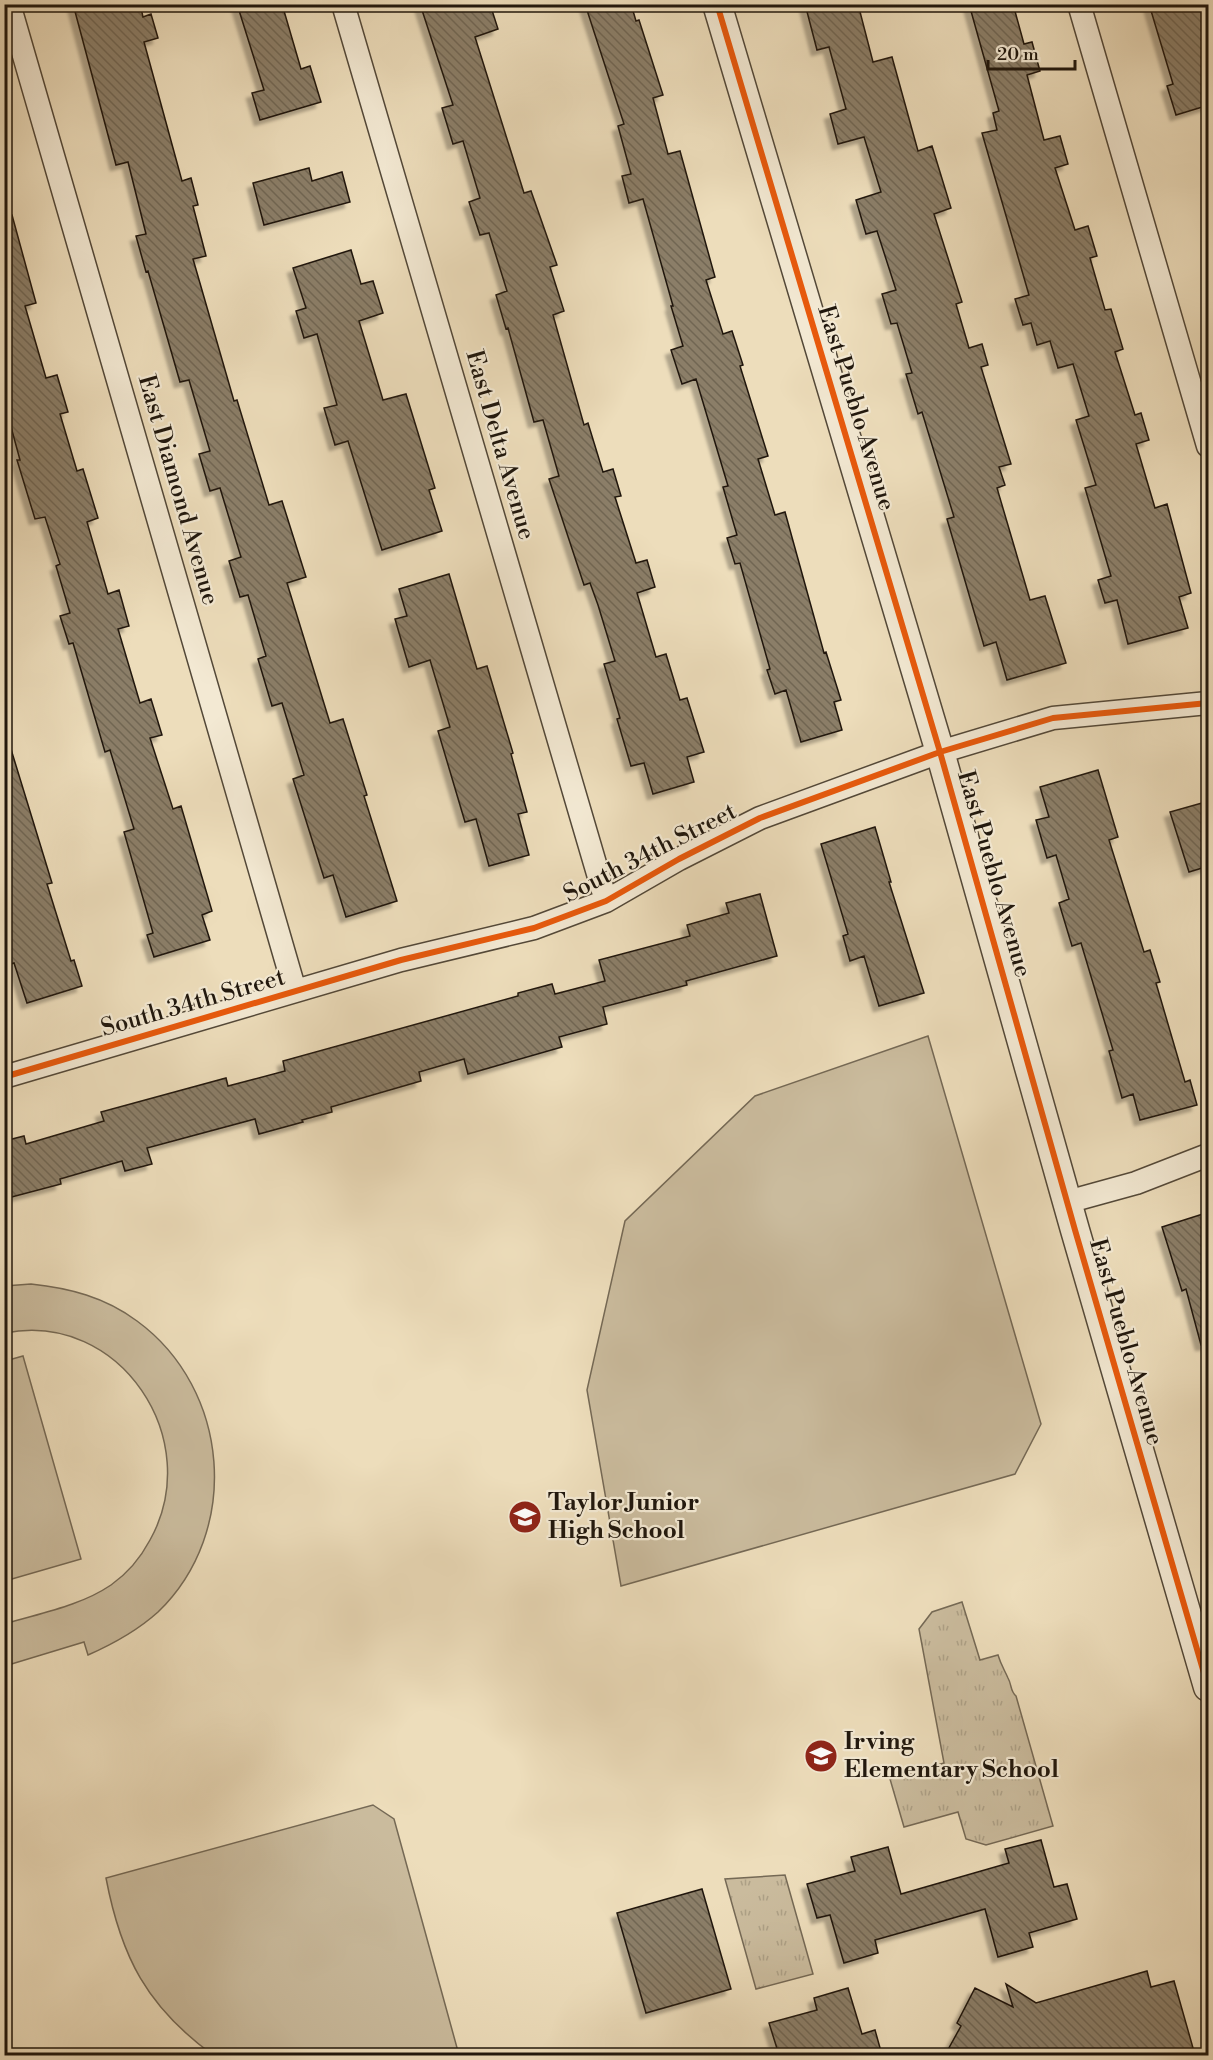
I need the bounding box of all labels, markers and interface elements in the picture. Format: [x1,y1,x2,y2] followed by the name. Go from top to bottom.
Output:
[988,33,1075,71] scale bar
[997,43,1039,66] text: 20 m
[810,301,902,515] street label: East Pueblo Avenue
[459,347,541,543] street label: East Delta Avenue
[131,371,225,609] street label: East Diamond Avenue
[950,767,1038,981] street label: East Pueblo Avenue
[558,796,742,910] street label: South 34th Street
[97,962,289,1044] street label: South 34th Street
[1082,1235,1170,1449] street label: East Pueblo Avenue
[548,1488,699,1546] place label: Taylor Junior High School
[507,1499,543,1535] school or university icon: Taylor Junior High School
[844,1727,1059,1785] place label: Irving Elementary School
[803,1738,839,1774] school or university icon: Irving Elementary School

